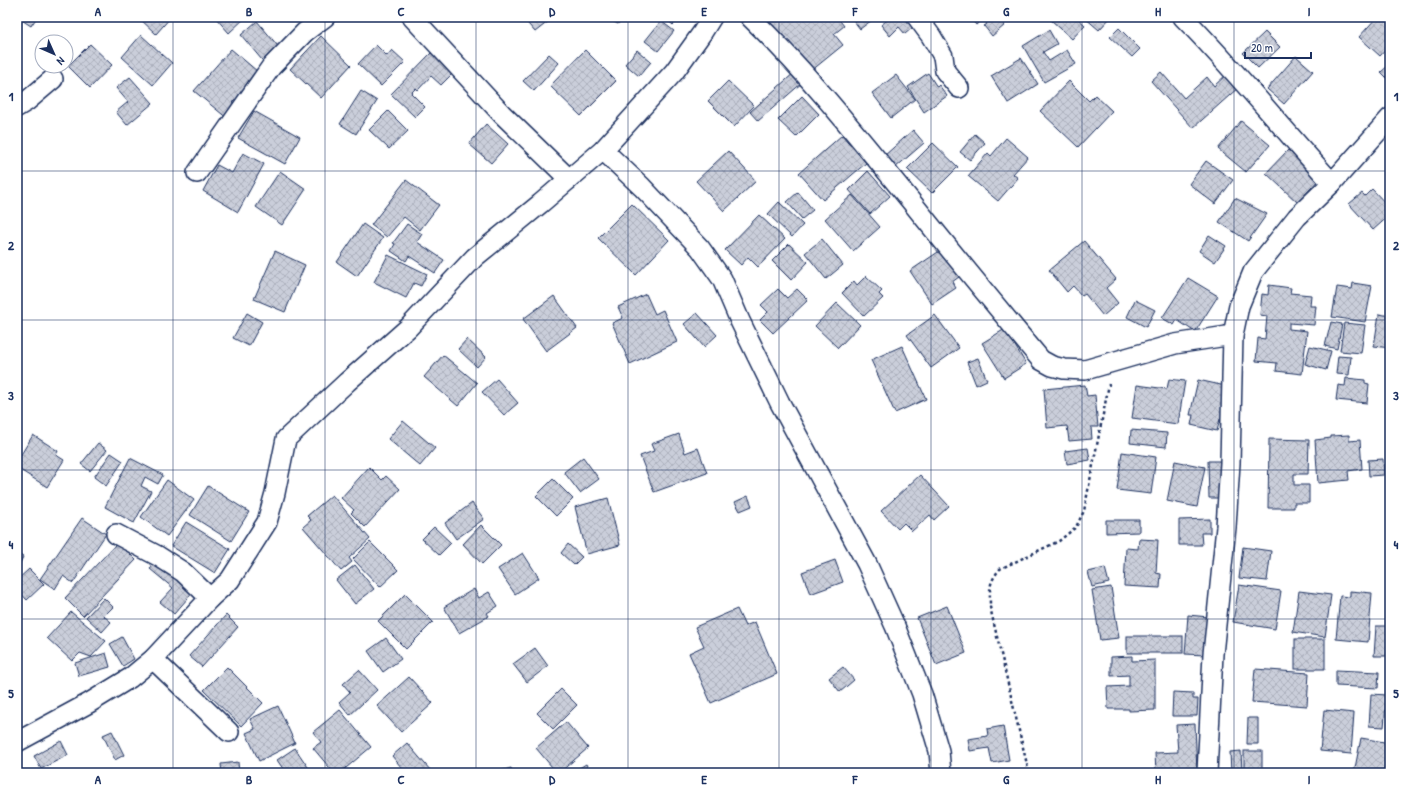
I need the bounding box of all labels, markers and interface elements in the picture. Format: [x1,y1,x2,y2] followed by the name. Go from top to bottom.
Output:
[95,2,102,20] text: A
[246,2,253,20] text: B
[397,2,405,20] text: C
[549,2,556,20] text: D
[701,2,707,20] text: E
[852,2,859,20] text: F
[1003,2,1010,20] text: G
[1155,2,1161,20] text: H
[1307,2,1311,20] text: I
[34,34,74,74] north arrow
[1245,34,1311,60] scale bar
[1251,39,1273,56] text: 20 m
[54,54,68,68] text: N
[9,87,14,105] text: 1
[1394,87,1399,105] text: 1
[8,236,15,254] text: 2
[1393,236,1400,254] text: 2
[8,386,14,404] text: 3
[1393,386,1399,404] text: 3
[9,535,14,553] text: 4
[1394,535,1399,553] text: 4
[8,684,14,702] text: 5
[1393,684,1399,702] text: 5
[95,770,102,788] text: A
[246,770,253,788] text: B
[397,770,405,788] text: C
[549,770,556,788] text: D
[701,770,707,788] text: E
[852,770,859,788] text: F
[1003,770,1010,788] text: G
[1155,770,1161,788] text: H
[1307,770,1311,788] text: I

